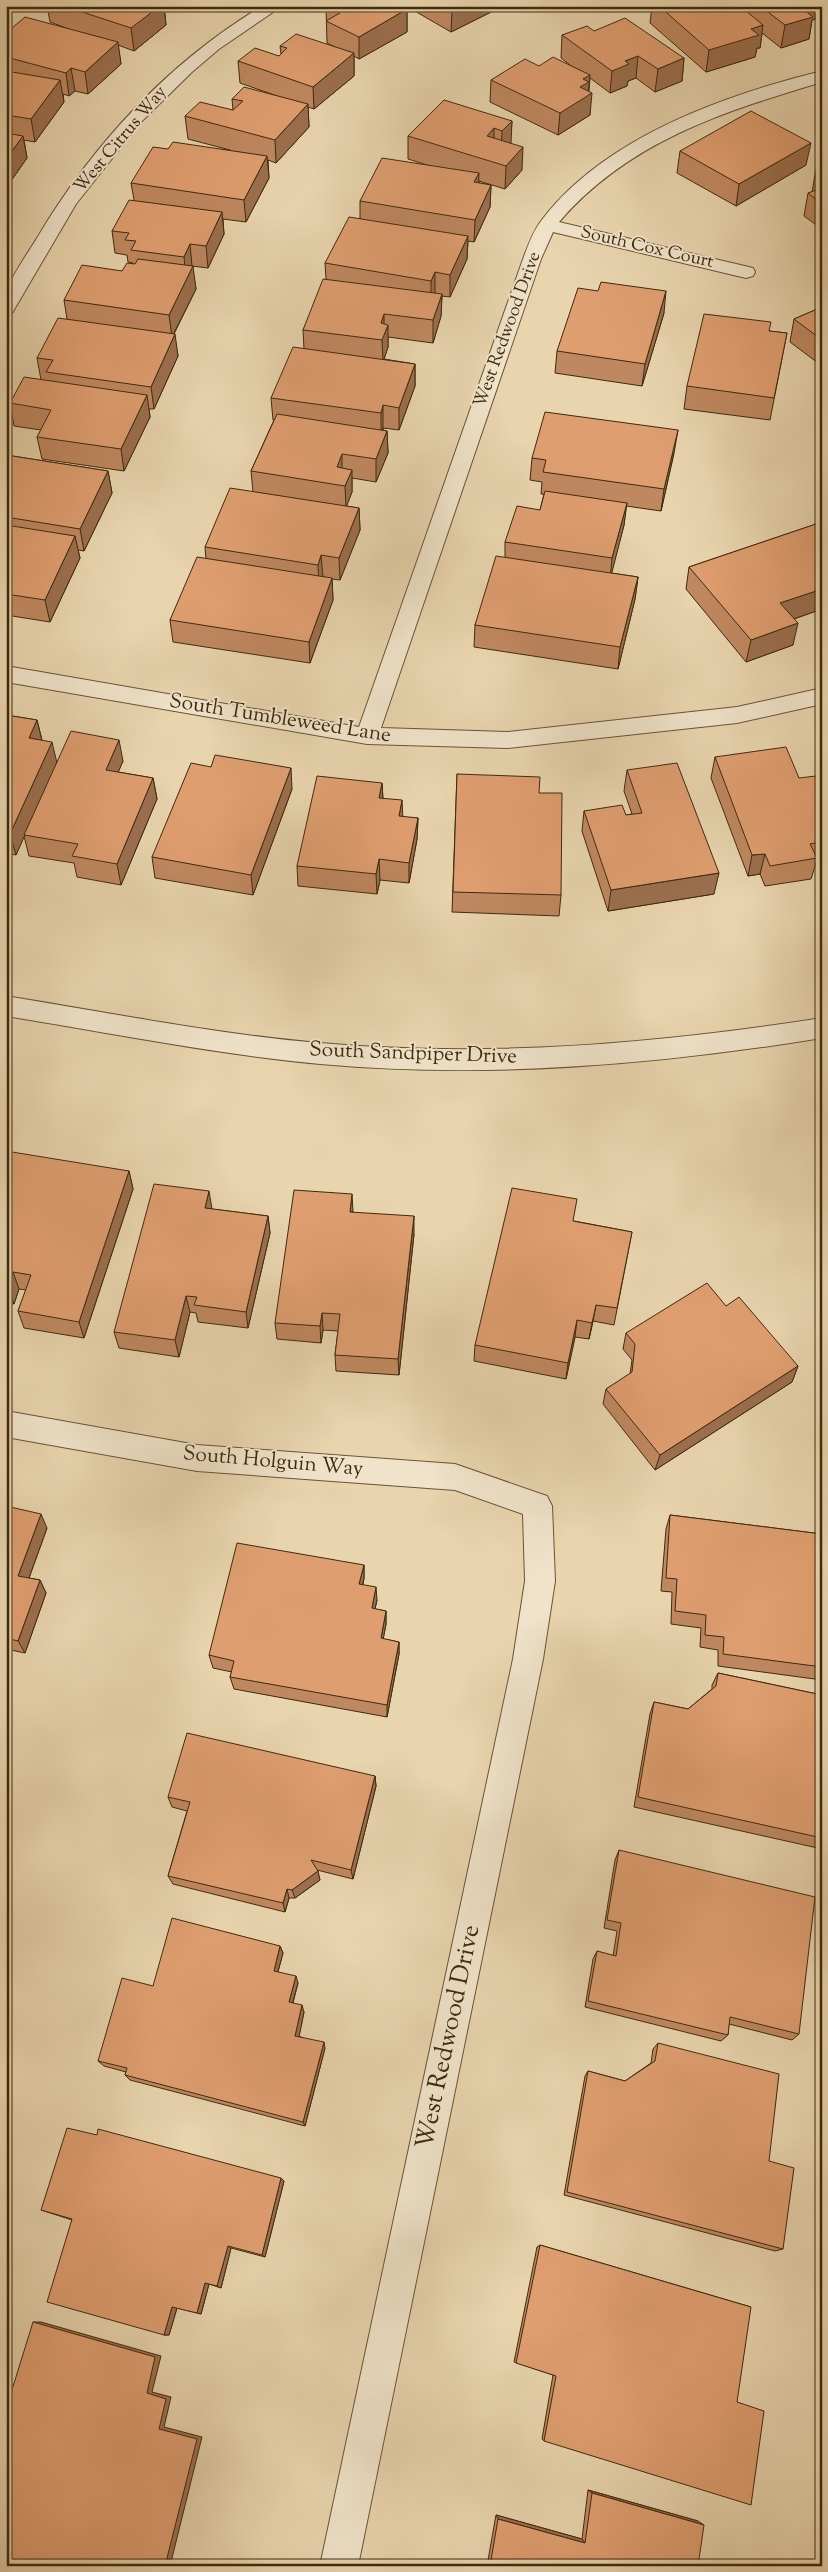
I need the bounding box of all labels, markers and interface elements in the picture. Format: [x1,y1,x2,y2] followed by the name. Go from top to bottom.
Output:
[68,81,174,199] street label: West Citrus Way
[578,220,716,276] street label: South Cox Court
[468,248,548,412] street label: West Redwood Drive
[167,687,393,751] street label: South Tumbleweed Lane
[309,1035,517,1073] street label: South Sandpiper Drive
[182,1439,365,1485] street label: South Holguin Way
[408,1922,490,2152] street label: West Redwood Drive

